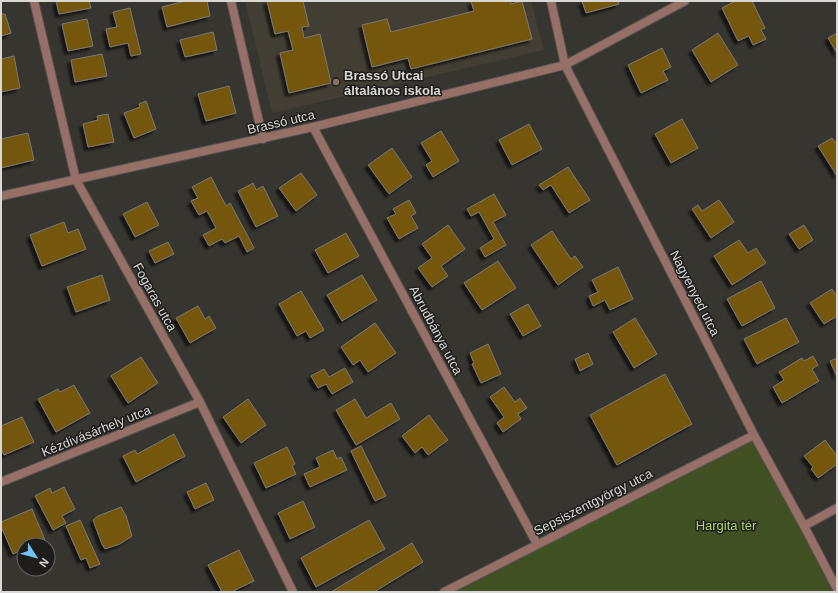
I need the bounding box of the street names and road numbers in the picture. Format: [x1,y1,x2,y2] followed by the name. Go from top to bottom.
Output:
[246,107,317,137] street label: Brassó utca
[667,248,723,339] street label: Nagyenyed utca
[130,260,180,334] street label: Fogaras utca
[406,283,466,378] street label: Abrudbánya utca
[39,402,153,460] street label: Kézdivásárhely utca
[531,465,655,538] street label: Sepsiszentgyörgy utca

